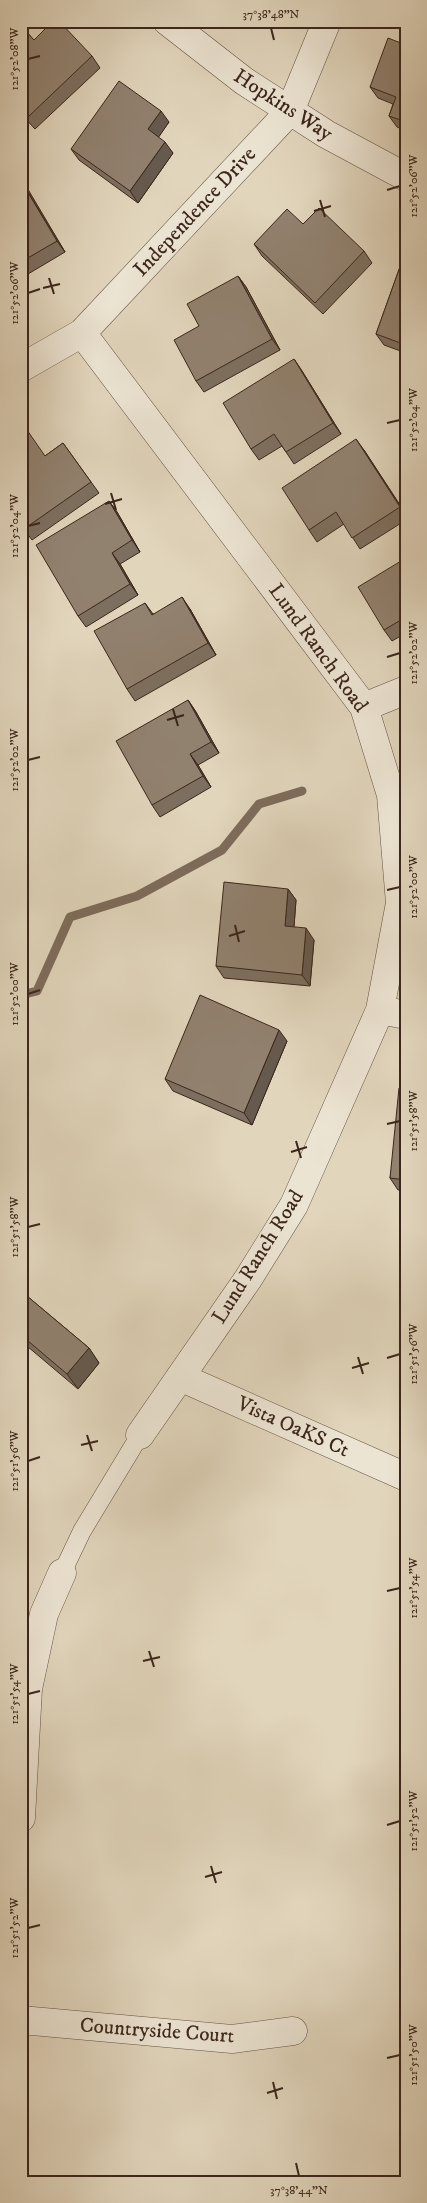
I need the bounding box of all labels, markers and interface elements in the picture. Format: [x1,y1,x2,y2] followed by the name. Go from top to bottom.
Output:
[243,7,300,22] text: 37°38'48"N
[7,27,22,90] text: 121°52'08"W
[229,63,338,147] street label: Hopkins Way
[128,141,262,282] street label: Independence Drive
[406,153,421,218] text: 121°52'06"W
[7,260,22,325] text: 121°52'06"W
[406,387,421,452] text: 121°52'04"W
[7,493,22,558] text: 121°52'04"W
[263,578,374,718] street label: Lund Ranch Road
[406,621,421,684] text: 121°52'02"W
[7,728,22,791] text: 121°52'02"W
[406,854,421,919] text: 121°52'00"W
[7,961,22,1026] text: 121°52'00"W
[406,1090,421,1151] text: 121°51'58"W
[206,1185,310,1329] street label: Lund Ranch Road
[7,1196,22,1257] text: 121°51'58"W
[406,1322,421,1385] text: 121°51'56"W
[232,1390,353,1463] street label: Vista OaKS Ct
[7,1429,22,1492] text: 121°51'56"W
[406,1556,421,1619] text: 121°51'54"W
[7,1662,22,1725] text: 121°51'54"W
[406,1790,421,1851] text: 121°51'52"W
[7,1897,22,1958] text: 121°51'52"W
[79,2013,235,2049] street label: Countryside Court
[406,2023,421,2086] text: 121°51'50"W
[270,2183,328,2198] text: 37°38'44"N

